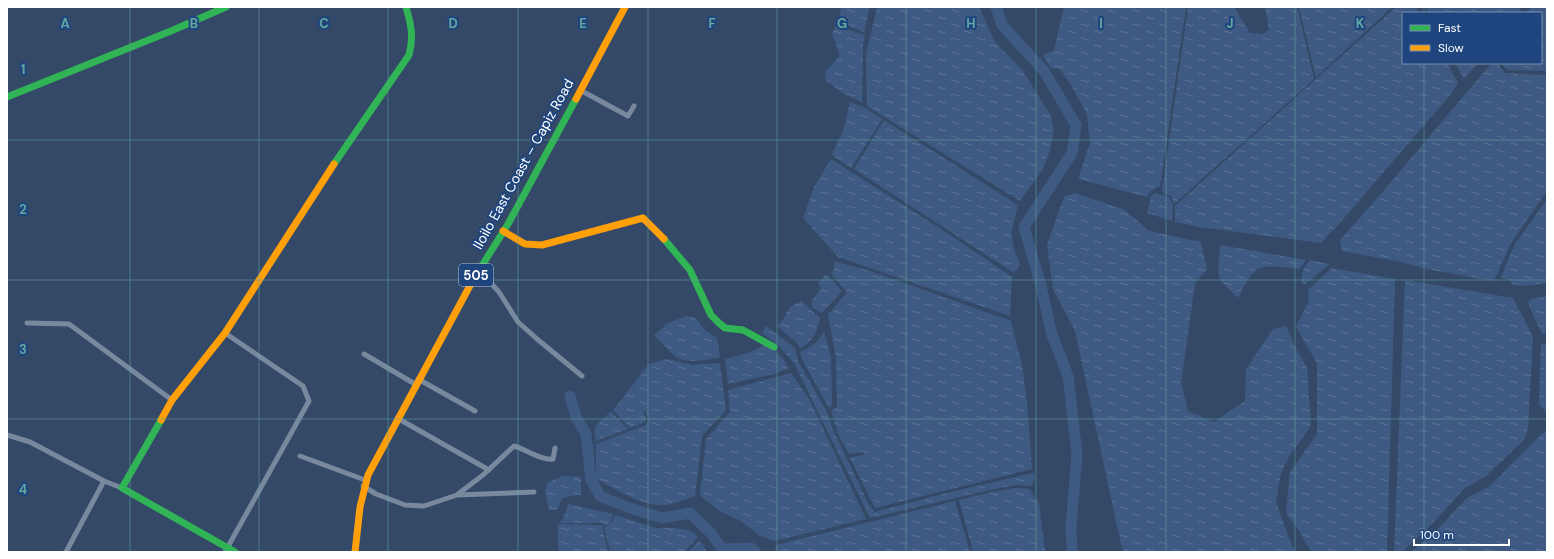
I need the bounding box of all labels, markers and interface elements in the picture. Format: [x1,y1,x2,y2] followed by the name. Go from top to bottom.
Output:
[1402,12,1542,64] legend
[60,15,70,32] text: A
[190,15,198,32] text: B
[319,15,329,32] text: C
[448,15,458,32] text: D
[579,15,587,32] text: E
[708,15,716,32] text: F
[837,15,847,32] text: G
[966,15,976,32] text: H
[1099,15,1103,32] text: I
[1226,15,1234,32] text: J
[1356,15,1365,32] text: K
[1438,20,1461,36] text: Fast
[1438,40,1464,56] text: Slow
[21,61,25,78] text: 1
[469,76,577,252] street label: Iloilo East Coast – Capiz Road
[19,201,27,218] text: 2
[459,264,493,286] road number: 505
[19,341,27,358] text: 3
[19,481,27,498] text: 4
[1414,521,1509,547] scale bar
[1420,527,1454,543] text: 100 m

